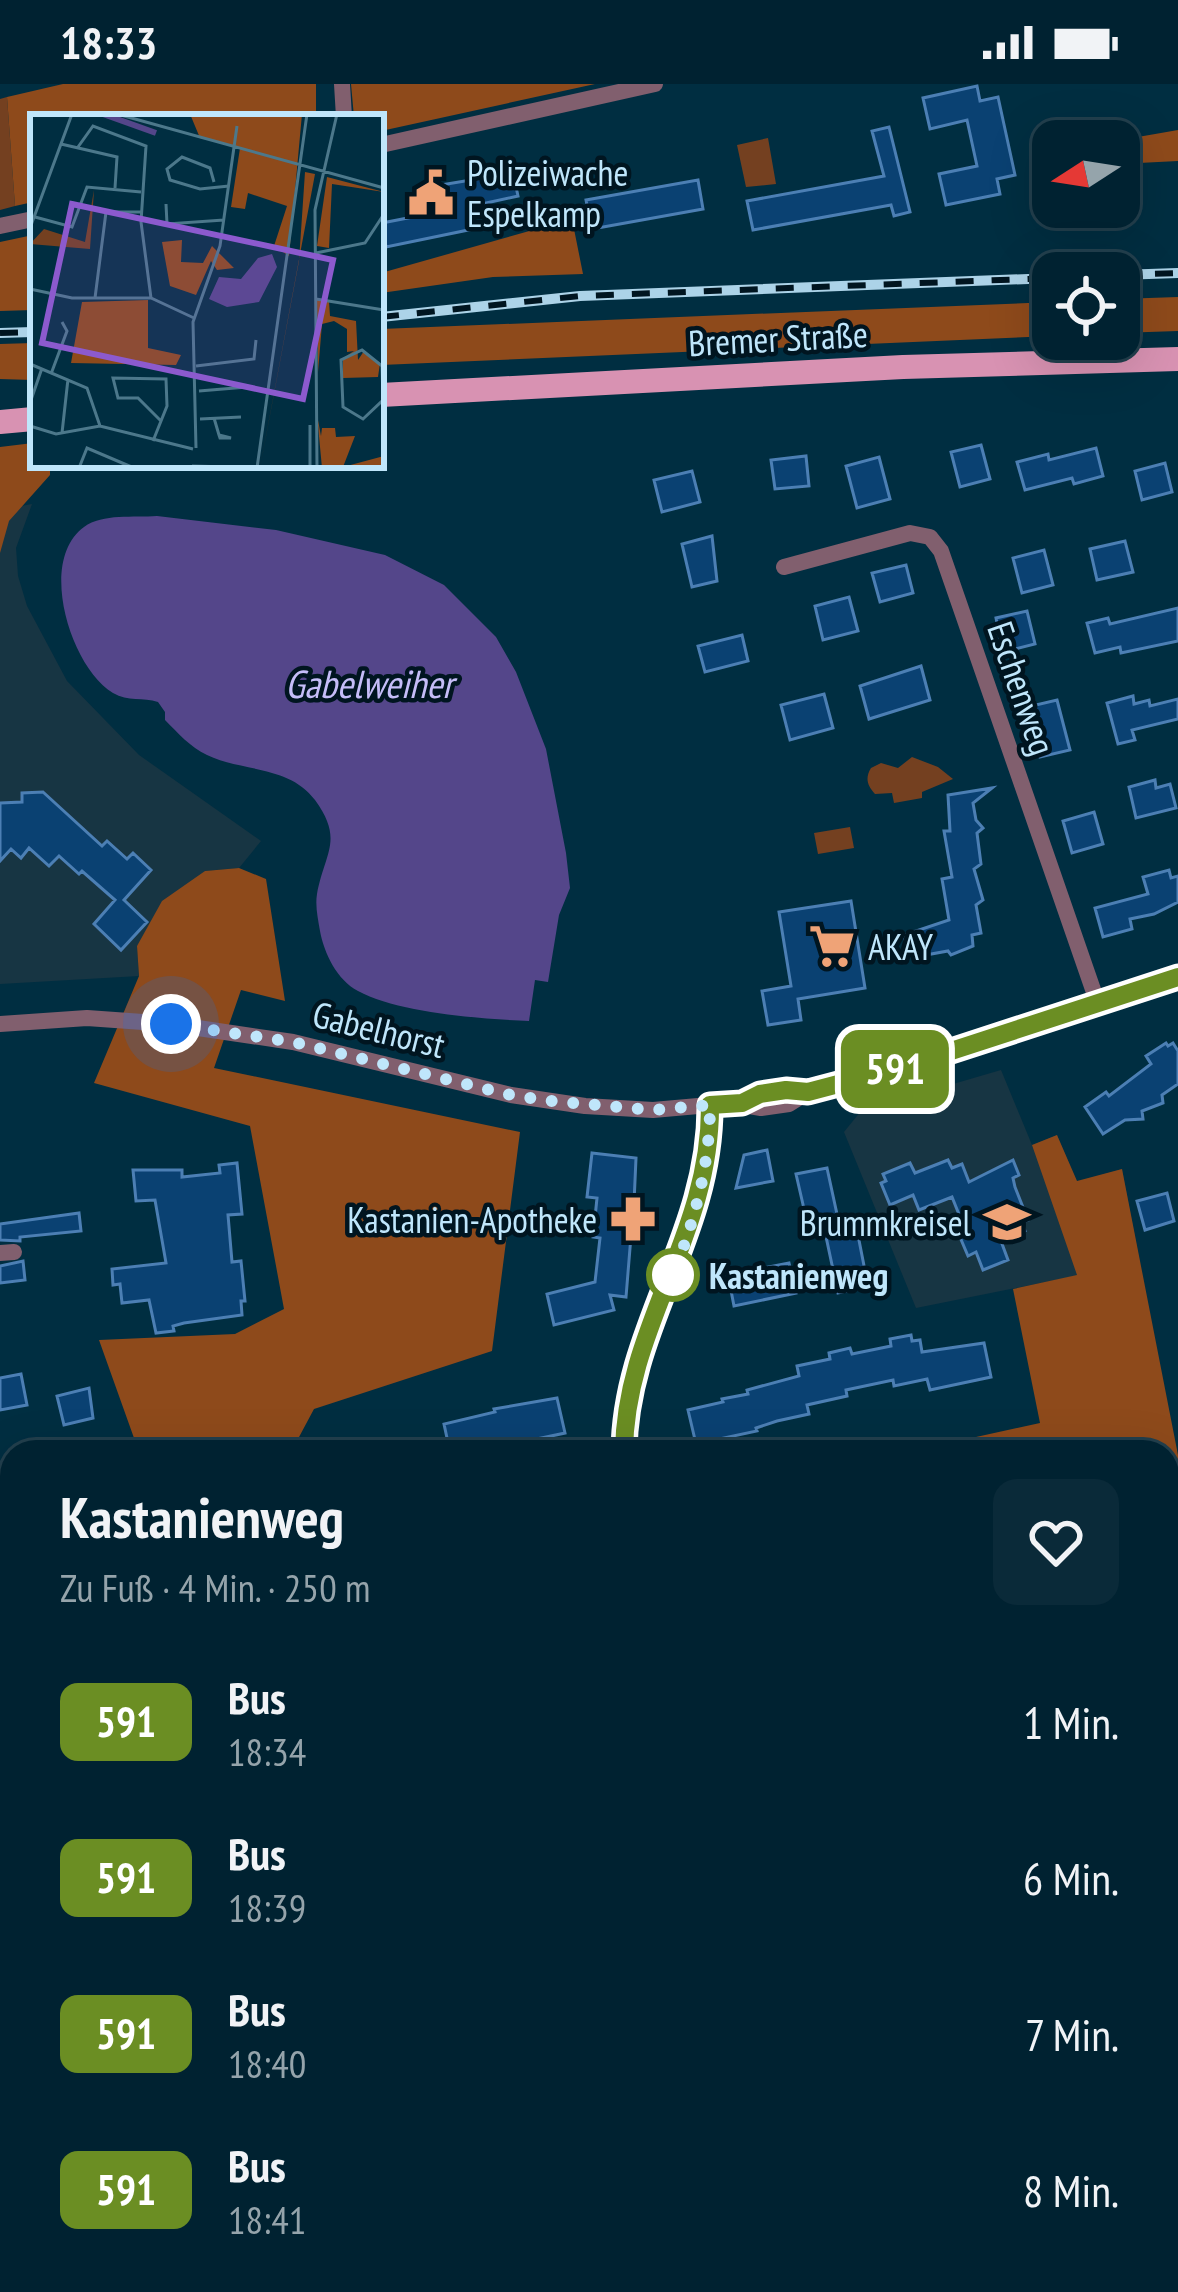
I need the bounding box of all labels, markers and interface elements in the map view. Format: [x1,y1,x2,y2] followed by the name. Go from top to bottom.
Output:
[60,13,157,71] text: 18:33
[30,114,384,468] inset map
[1032,120,1140,228] north arrow
[1032,120,1140,360] map controls
[467,149,628,237] place label: Polizeiwache Espelkamp
[406,168,456,218] public building icon: Polizeiwache Espelkamp
[1032,252,1140,360] button: locate
[687,310,869,366] street label: Bremer Straße
[977,615,1067,761] street label: Eschenweg
[285,658,458,709] water label: Gabelweiher
[807,921,857,971] supermarket icon: AKAY
[868,923,934,970] place label: AKAY
[308,990,450,1068] street label: Gabelhorst
[141,994,201,1054] your location
[826,1030,964,1108] line badge: 591
[865,1041,925,1096] text: 591
[608,1194,658,1244] pharmacy icon: Kastanien-Apotheke
[347,1196,597,1243] place label: Kastanien-Apotheke
[982,1197,1032,1247] school or university icon: Brummkreisel
[800,1199,972,1246] place label: Brummkreisel
[648,1250,698,1300] marker: Kastanienweg
[709,1252,888,1299] place label: Kastanienweg
[993,1479,1119,1605] button: heart
[60,1480,344,1554] text: Kastanienweg
[60,1562,370,1613] text: Zu Fuß · 4 Min. · 250 m
[228,1668,286,1726] text: Bus
[1023,1693,1119,1751] text: 1 Min.
[96,1694,156,1749] text: 591
[228,1726,306,1777] text: 18:34
[228,1824,286,1882] text: Bus
[1023,1849,1119,1907] text: 6 Min.
[96,1850,156,1905] text: 591
[228,1882,306,1933] text: 18:39
[228,1980,286,2038] text: Bus
[1025,2005,1119,2063] text: 7 Min.
[96,2006,156,2061] text: 591
[228,2038,306,2089] text: 18:40
[228,2136,286,2194] text: Bus
[1023,2161,1119,2219] text: 8 Min.
[96,2162,156,2217] text: 591
[228,2194,306,2245] text: 18:41

